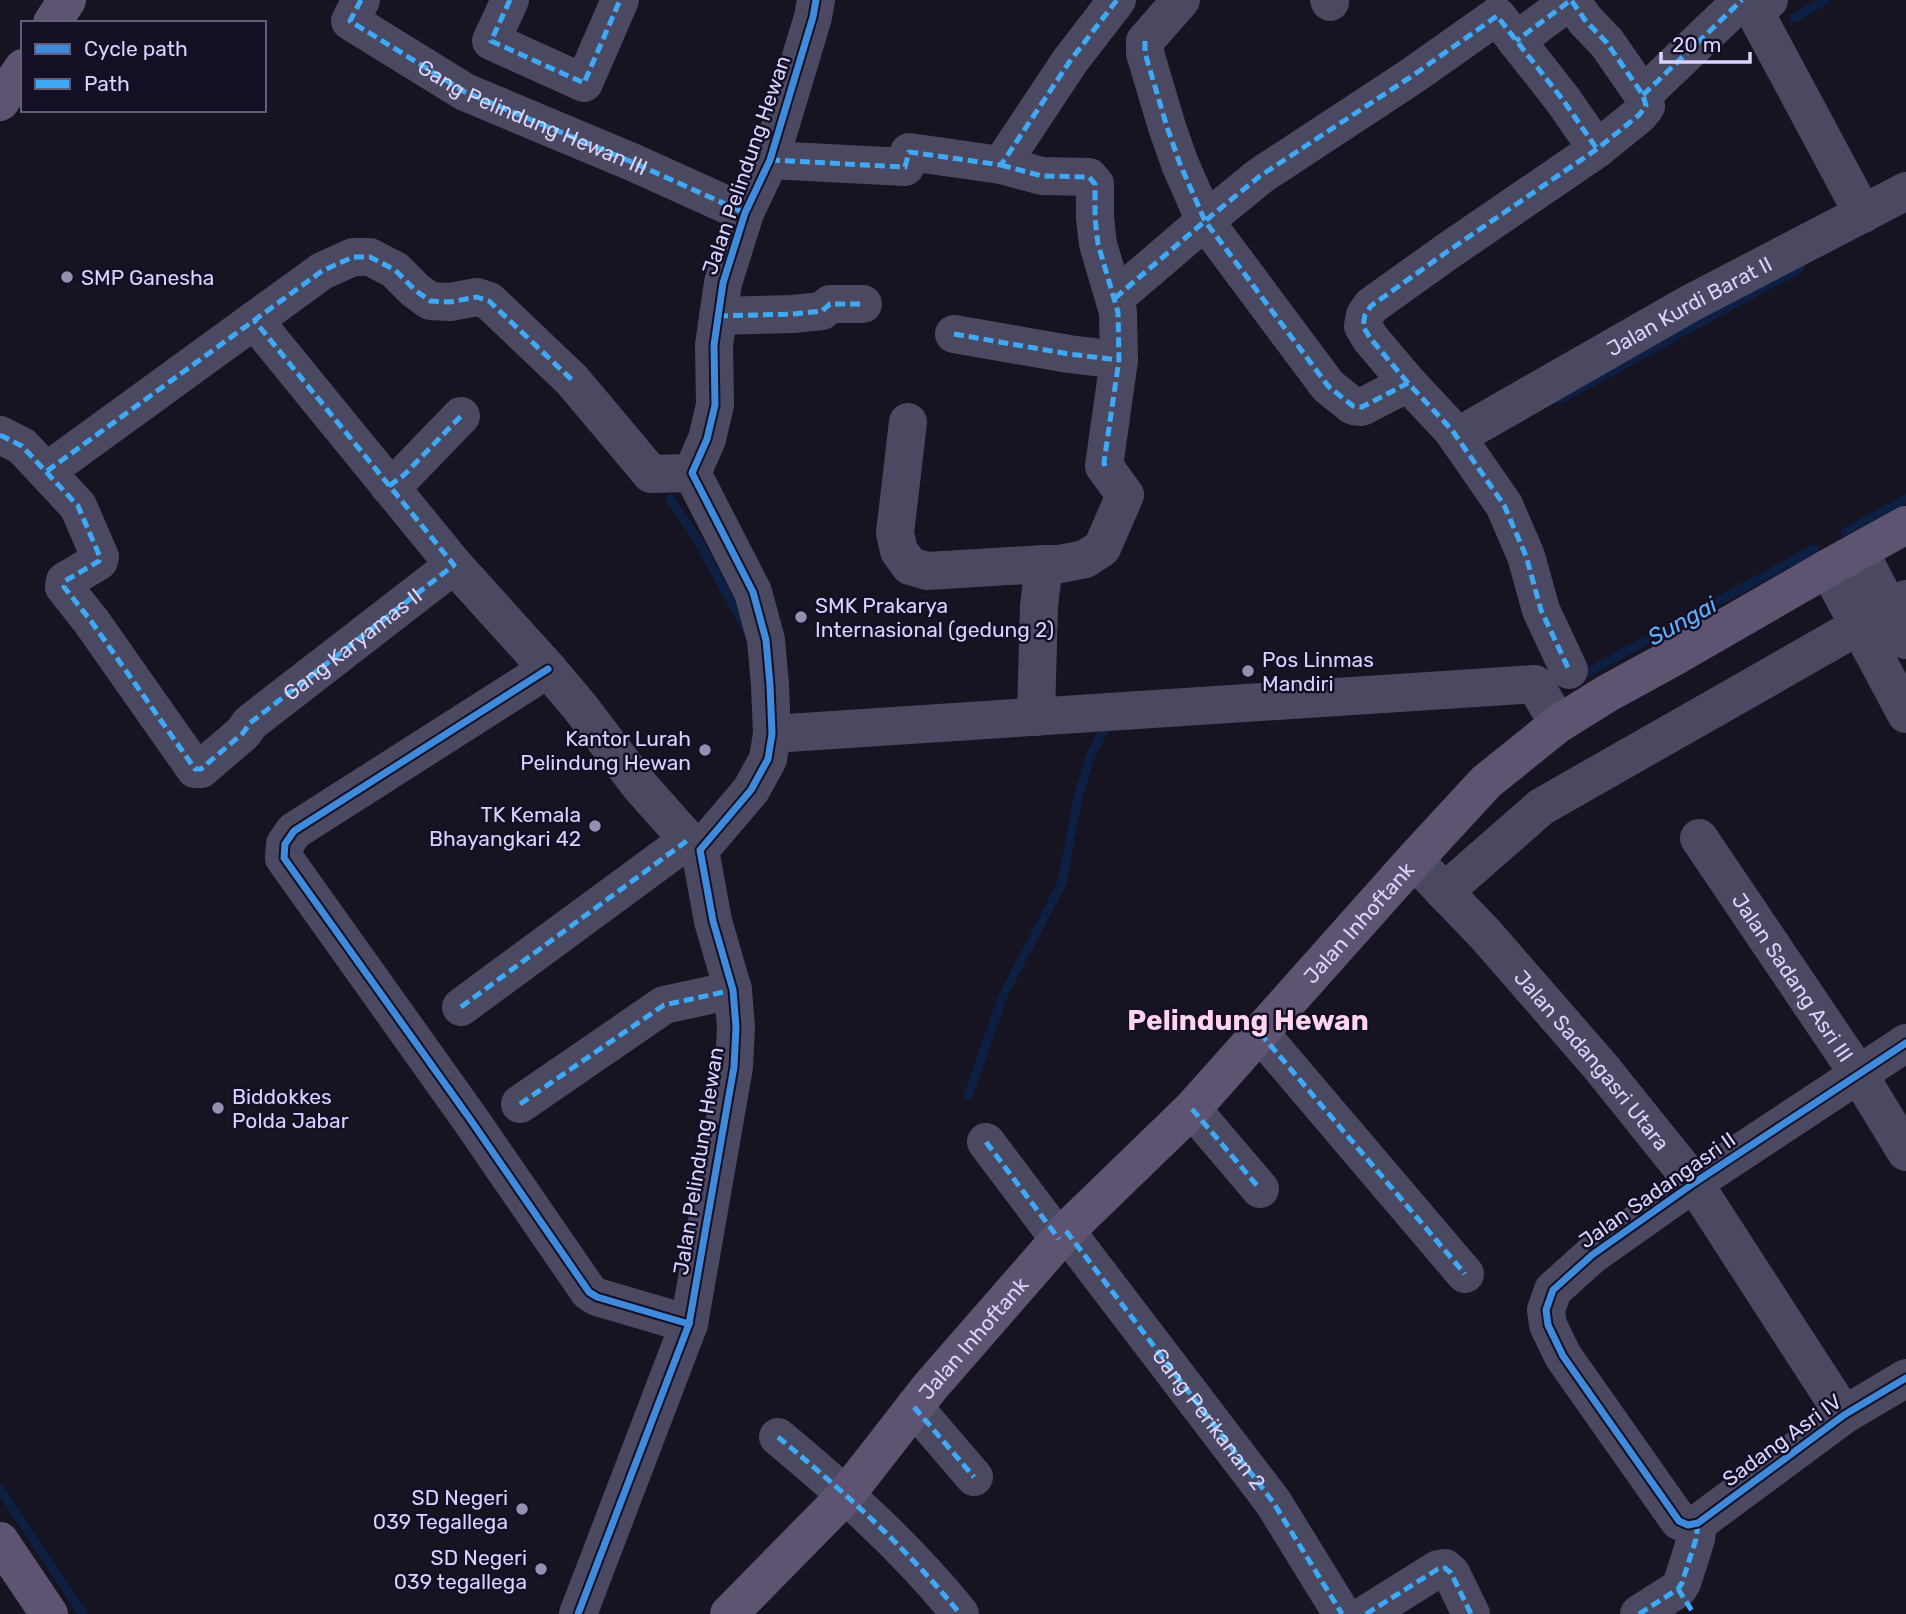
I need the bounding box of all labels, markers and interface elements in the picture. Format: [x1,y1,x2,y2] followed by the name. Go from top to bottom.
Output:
[21,21,266,112] legend
[1661,21,1750,65] scale bar
[1672,32,1721,57] text: 20 m
[84,36,188,61] text: Cycle path
[697,52,795,278] street label: Jalan Pelindung Hewan
[414,54,652,180] street label: Gang Pelindung Hewan III
[84,71,130,96] text: Path
[1602,251,1776,361] street label: Jalan Kurdi Barat II
[81,265,214,290] place label: SMP Ganesha
[59,269,75,285] marker: SMP Ganesha
[278,582,427,705] street label: Gang Karyamas II
[1643,590,1723,651] water label: Sungai
[815,593,1054,642] place label: SMK Prakarya Internasional (gedung 2)
[793,609,809,625] marker: SMK Prakarya Internasional (gedung 2)
[1262,647,1374,696] place label: Pos Linmas Mandiri
[1240,663,1256,679] marker: Pos Linmas Mandiri
[520,726,691,775] place label: Kantor Lurah Pelindung Hewan
[697,742,713,758] marker: Kantor Lurah Pelindung Hewan
[429,802,581,851] place label: TK Kemala Bhayangkari 42
[587,818,603,834] marker: TK Kemala Bhayangkari 42
[1298,856,1419,988] street label: Jalan Inhoftank
[1727,888,1859,1066] street label: Jalan Sadang Asri III
[1509,965,1675,1155] street label: Jalan Sadangasri Utara
[1127,1004,1369,1037] district label: Pelindung Hewan
[668,1045,728,1277] street label: Jalan Pelindung Hewan
[232,1084,349,1133] place label: Biddokkes Polda Jabar
[210,1100,226,1116] marker: Biddokkes Polda Jabar
[1574,1127,1740,1253] street label: Jalan Sadangasri II
[913,1271,1033,1404] street label: Jalan Inhoftank
[1147,1343,1271,1494] street label: Gang Perikanan 2
[1718,1388,1847,1492] street label: Sadang Asri IV
[373,1485,508,1534] place label: SD Negeri 039 Tegallega
[514,1501,530,1517] marker: SD Negeri 039 Tegallega
[394,1545,527,1594] place label: SD Negeri 039 tegallega
[533,1561,549,1577] marker: SD Negeri 039 tegallega

